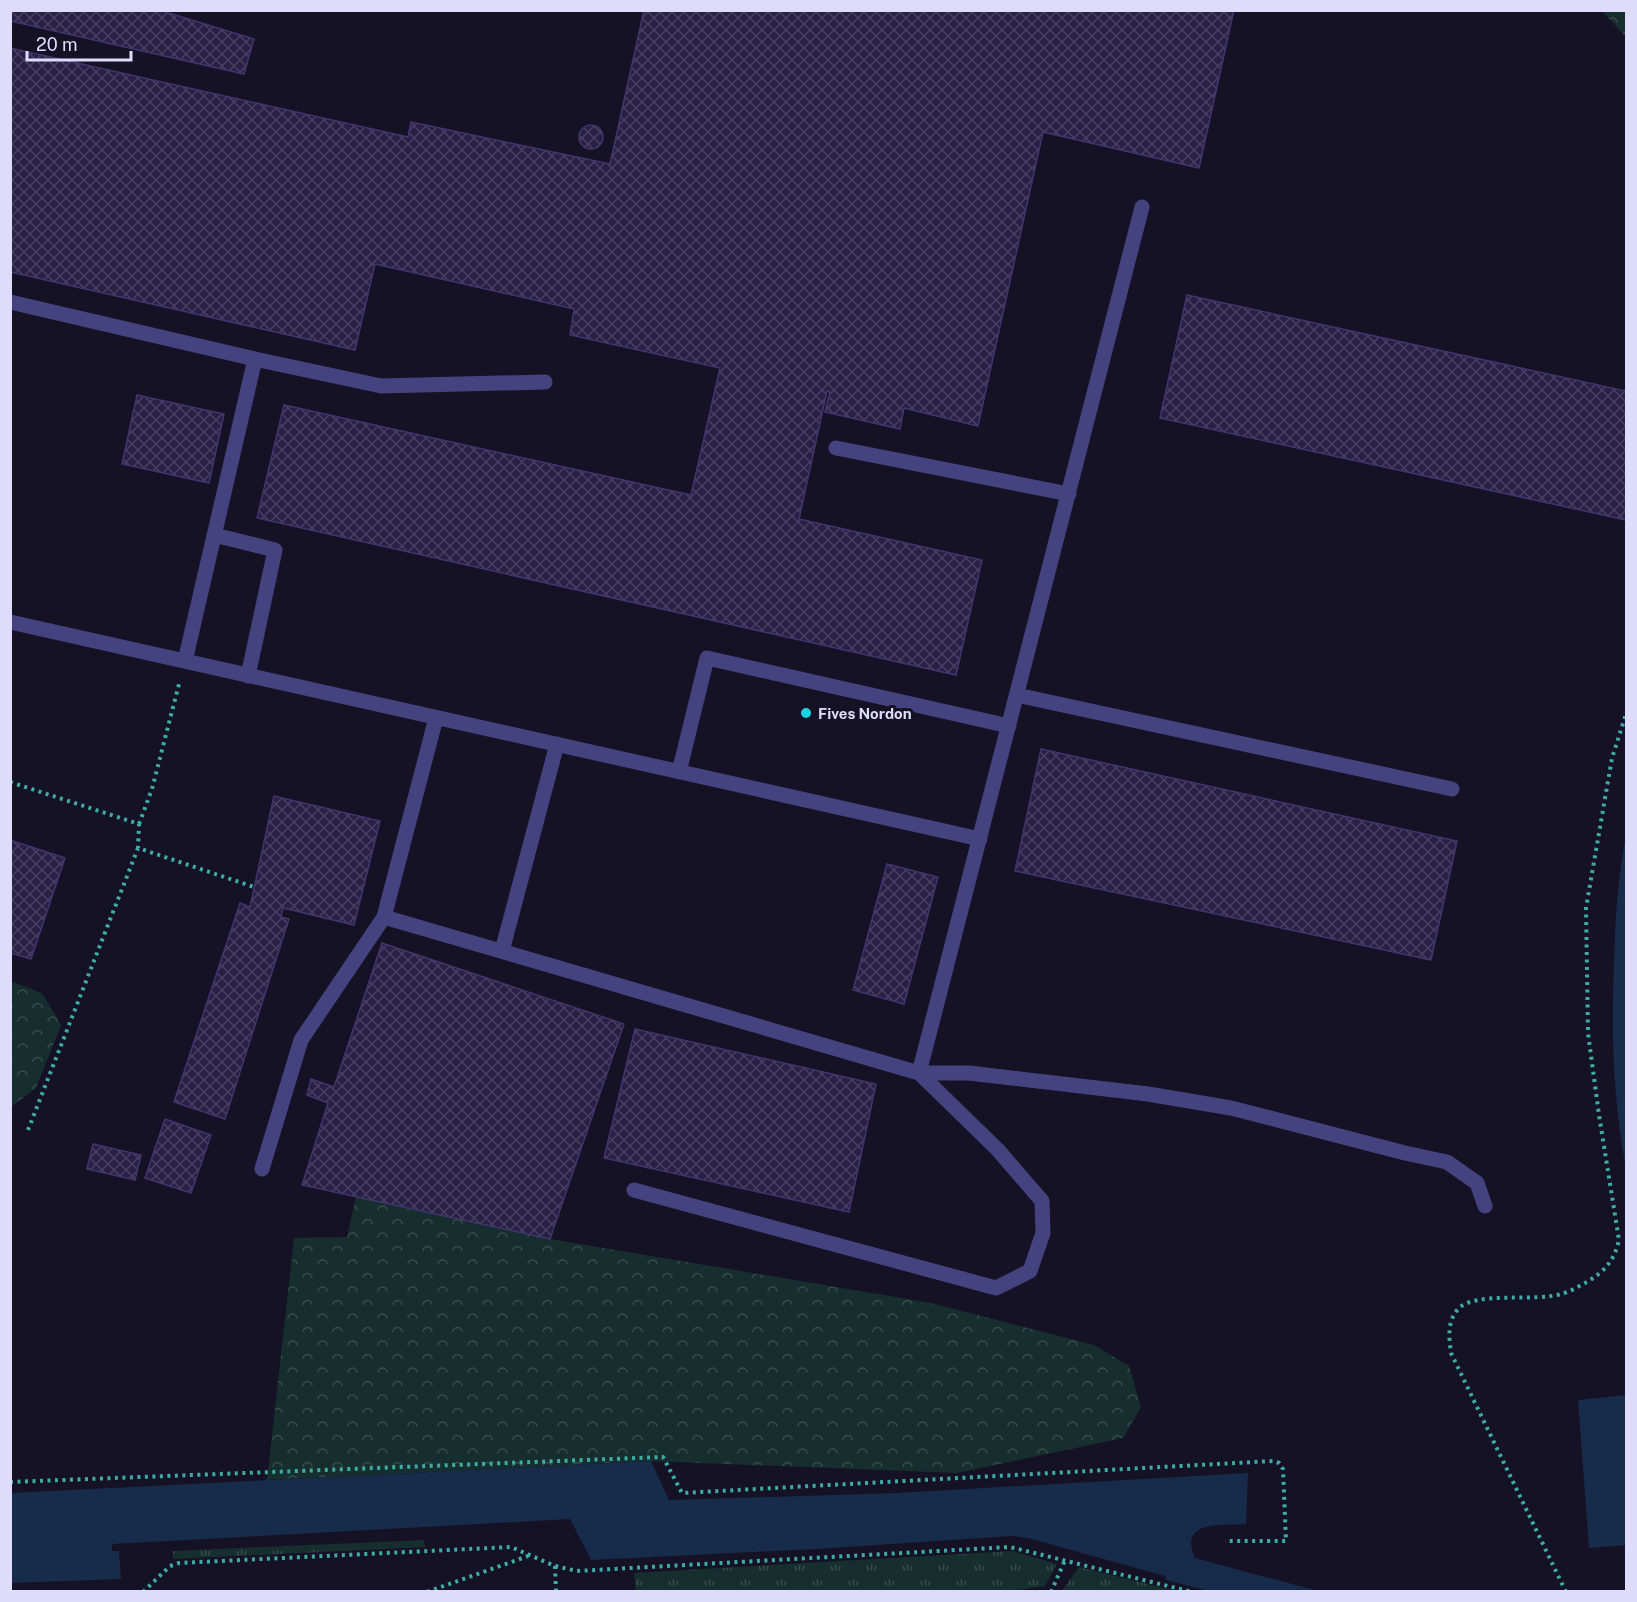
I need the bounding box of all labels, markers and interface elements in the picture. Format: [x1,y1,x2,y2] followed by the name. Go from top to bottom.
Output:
[27,24,130,62] scale bar
[36,34,78,55] text: 20 m
[818,705,912,722] place label: Fives Nordon
[799,706,813,720] marker: Fives Nordon

